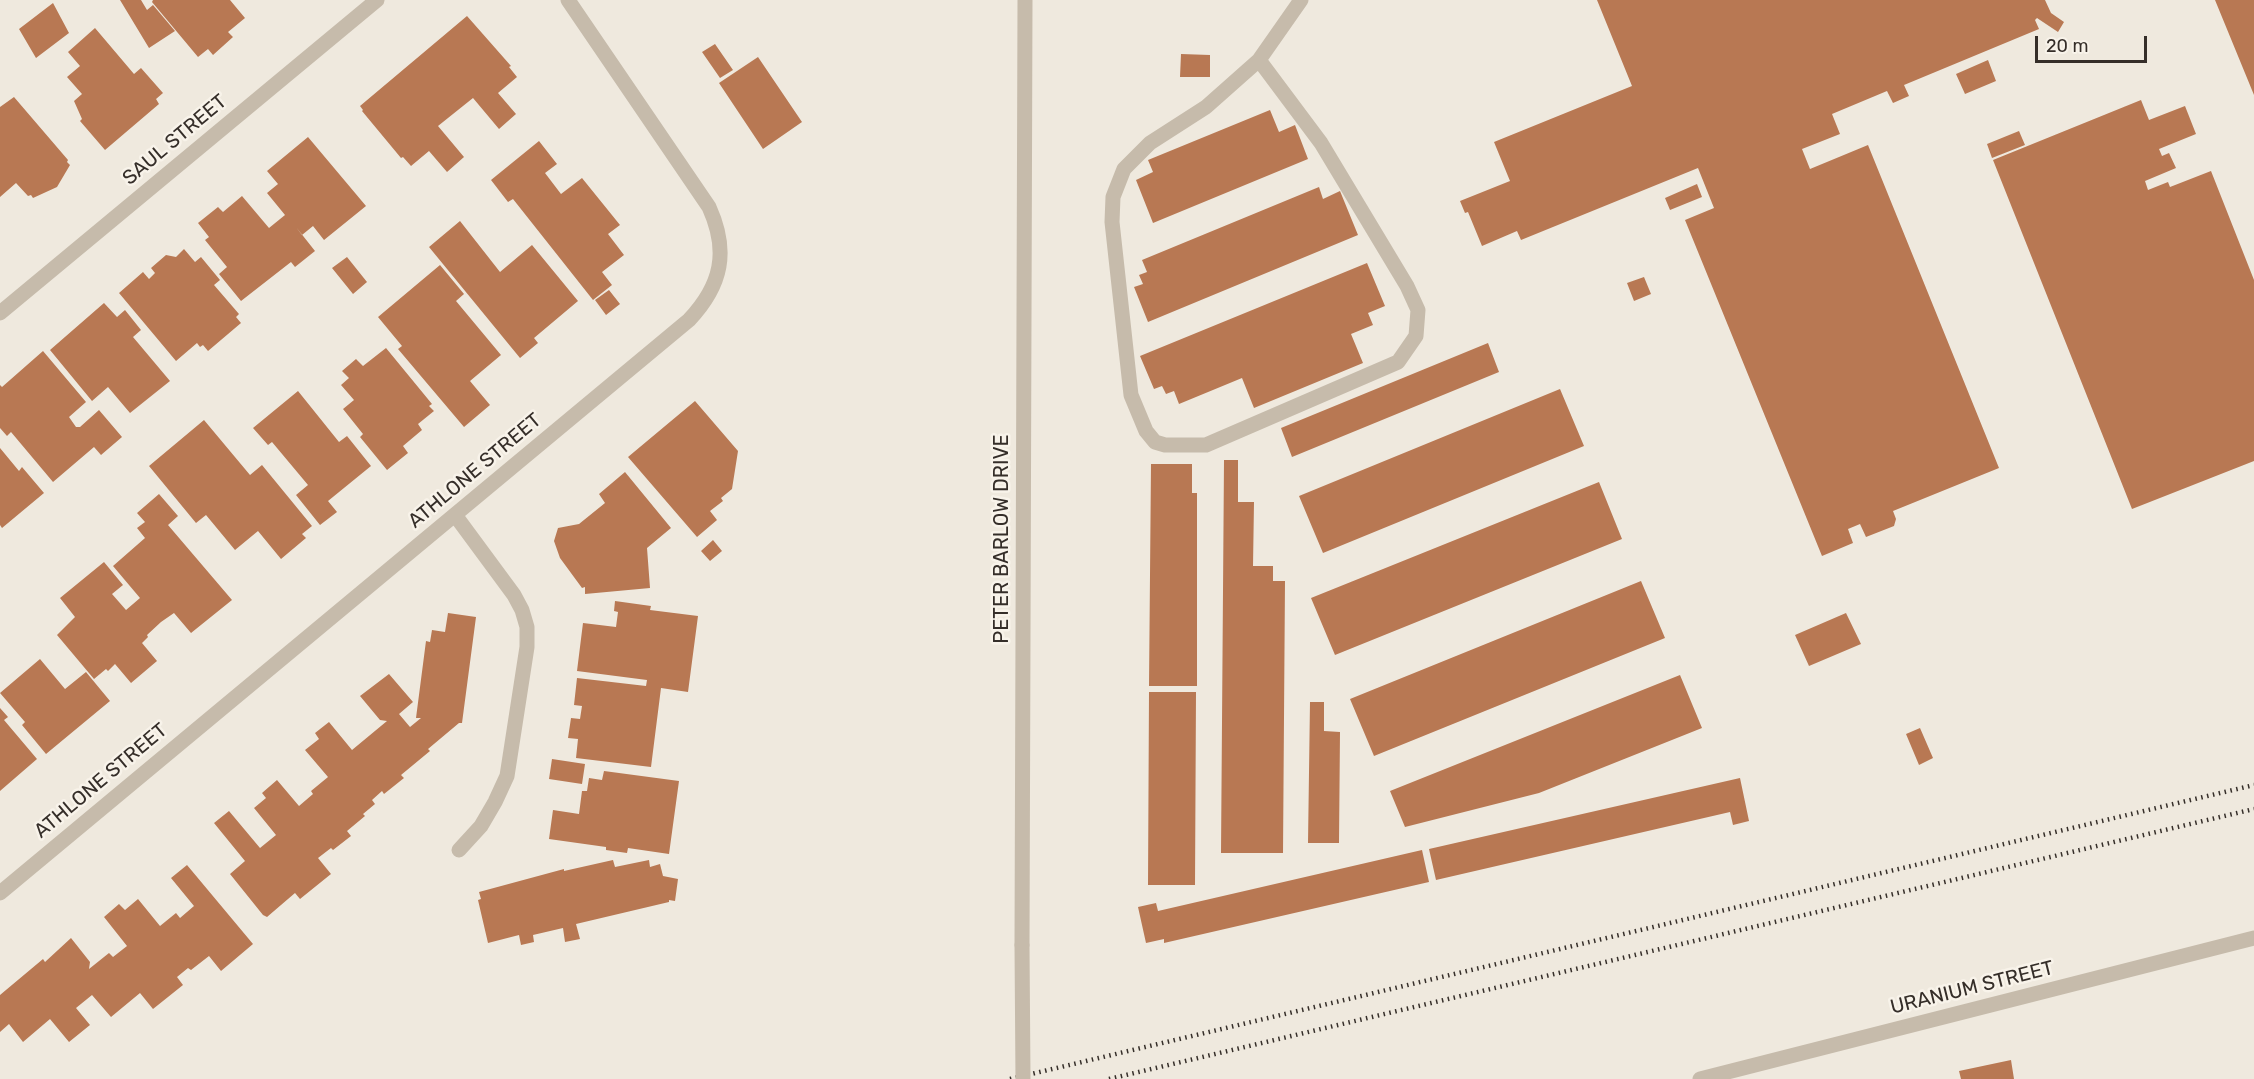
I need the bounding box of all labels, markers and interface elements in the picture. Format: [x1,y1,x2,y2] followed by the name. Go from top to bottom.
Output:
[2038,24,2150,62] scale bar
[2046,35,2088,57] text: 20 m
[118,90,232,190] street label: SAUL STREET
[404,408,546,534] street label: ATHLONE STREET
[990,434,1014,644] street label: PETER BARLOW DRIVE
[30,718,172,844] street label: ATHLONE STREET
[1888,956,2056,1020] street label: URANIUM STREET

